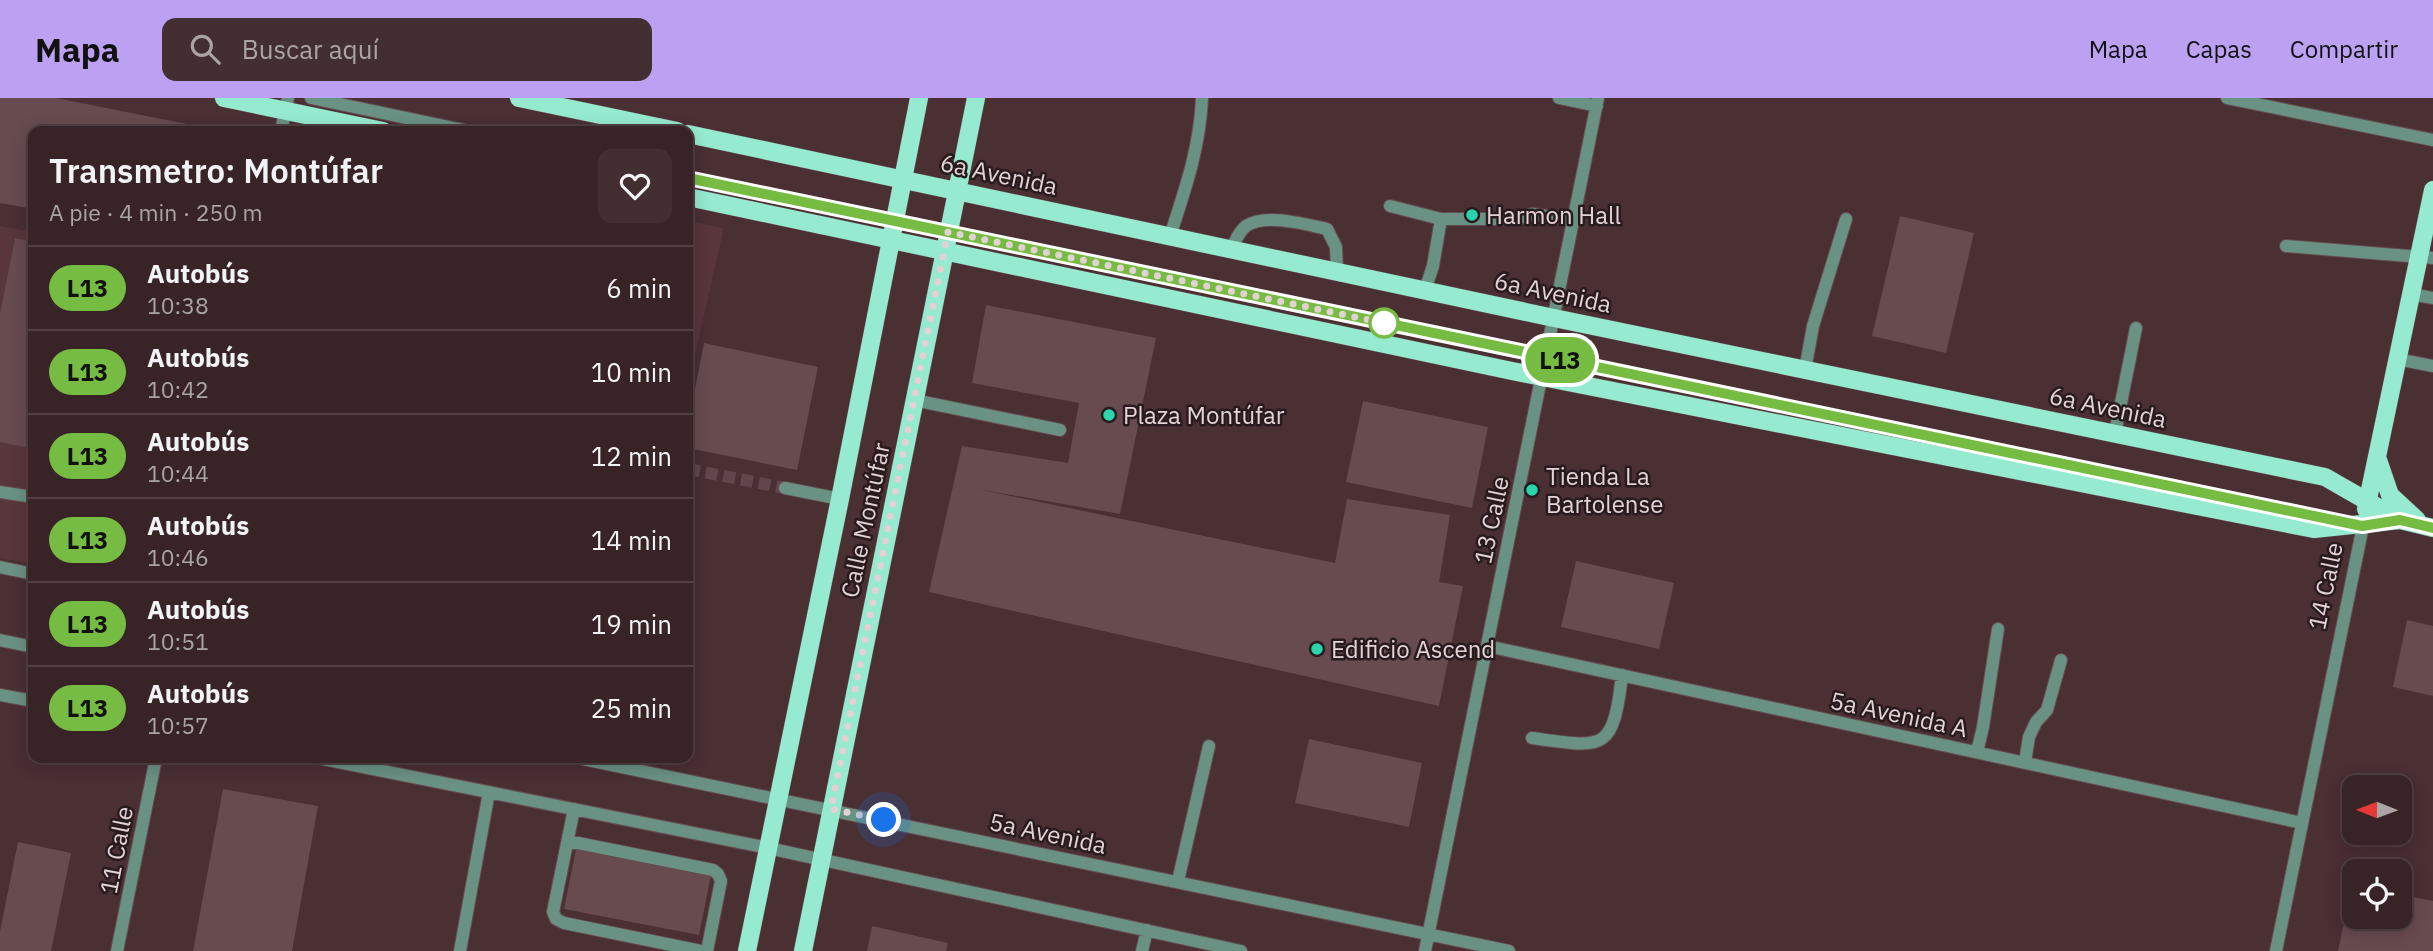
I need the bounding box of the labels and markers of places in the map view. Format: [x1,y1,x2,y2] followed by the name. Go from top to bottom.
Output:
[1486,199,1621,231] place label: Harmon Hall
[1464,207,1480,223] marker: Harmon Hall
[1369,308,1399,338] unlabelled marker
[1123,399,1285,431] place label: Plaza Montúfar
[1101,407,1117,423] marker: Plaza Montúfar
[1546,460,1663,520] place label: Tienda La Bartolense
[1524,482,1540,498] marker: Tienda La Bartolense
[1331,633,1495,665] place label: Edificio Ascend
[1309,641,1325,657] marker: Edificio Ascend

